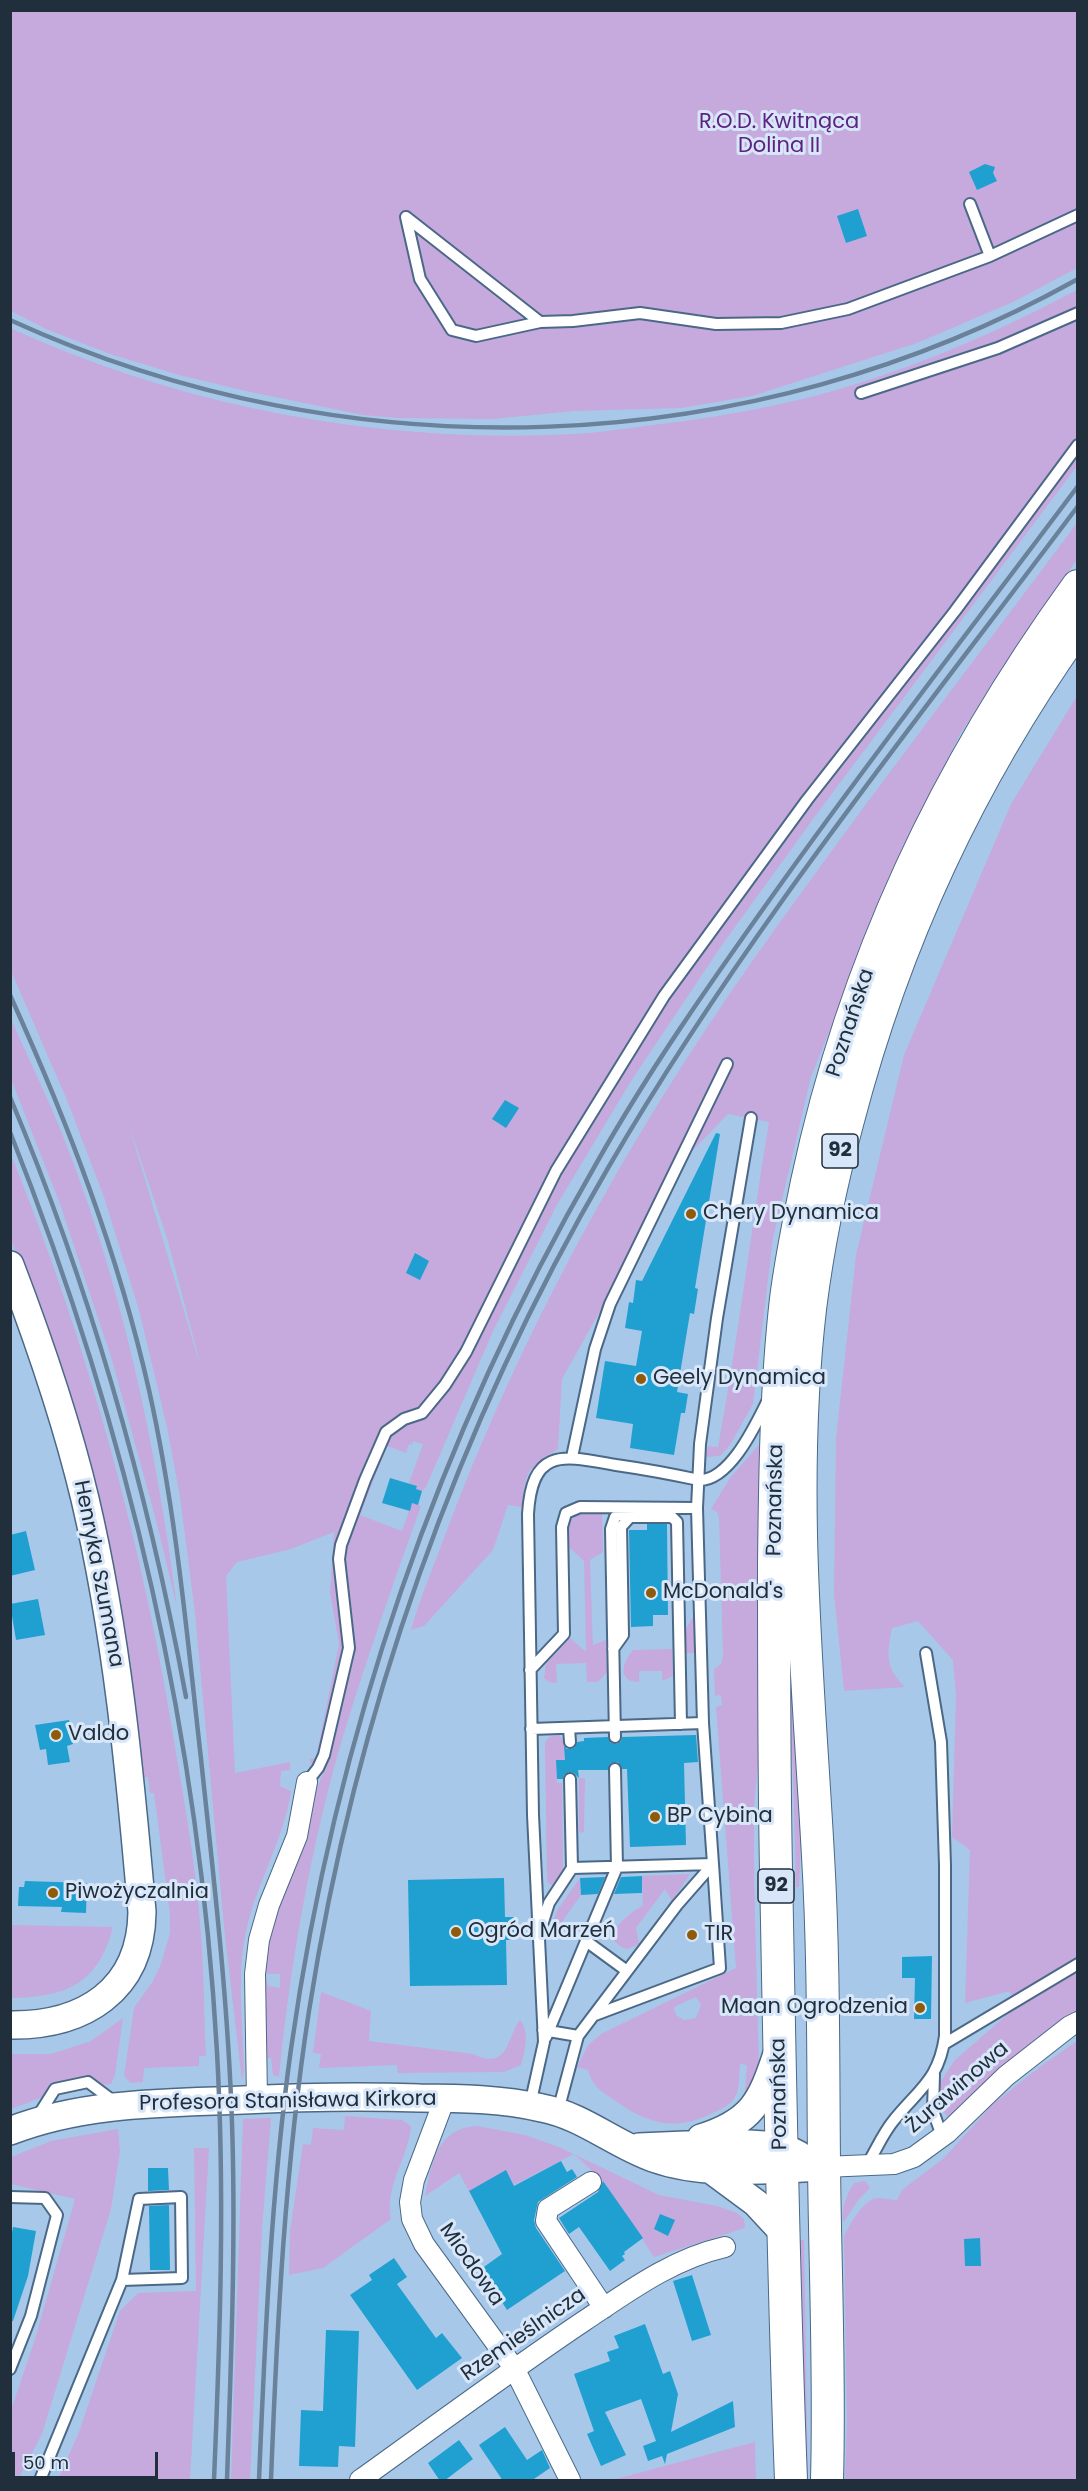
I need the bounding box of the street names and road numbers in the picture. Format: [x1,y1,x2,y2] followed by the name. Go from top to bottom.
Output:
[822,966,880,1080] street label: Poznańska
[822,1134,858,1168] road number: 92
[762,1444,790,1556] street label: Poznańska
[67,1478,129,1670] street label: Henryka Szumana
[758,1869,794,1903] road number: 92
[902,2037,1014,2139] street label: Żurawinowa
[766,2038,794,2150] street label: Poznańska
[139,2087,437,2117] street label: Profesora Stanisława Kirkora
[433,2219,509,2311] street label: Miodowa
[457,2283,591,2387] street label: Rzemieślnicza

